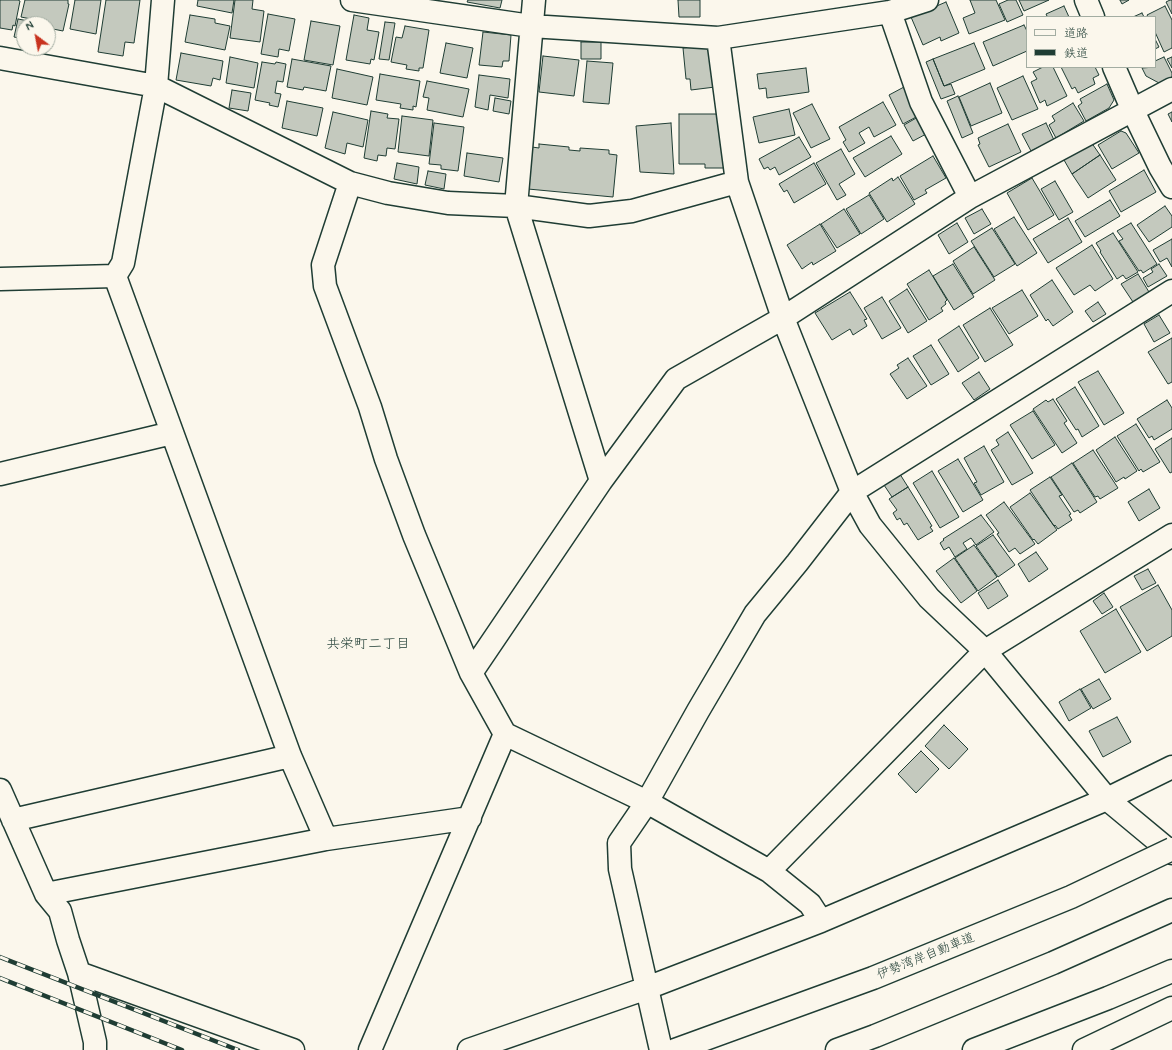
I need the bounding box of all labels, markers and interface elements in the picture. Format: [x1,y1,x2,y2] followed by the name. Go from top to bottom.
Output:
[16,16,56,56] north arrow
[1026,16,1156,68] legend
[23,19,37,35] text: N
[1064,26,1088,42] text: 道路
[1064,46,1088,62] text: 鉄道
[326,637,410,653] district label: 共栄町二丁目
[875,930,977,984] street label: 伊勢湾岸自動車道

